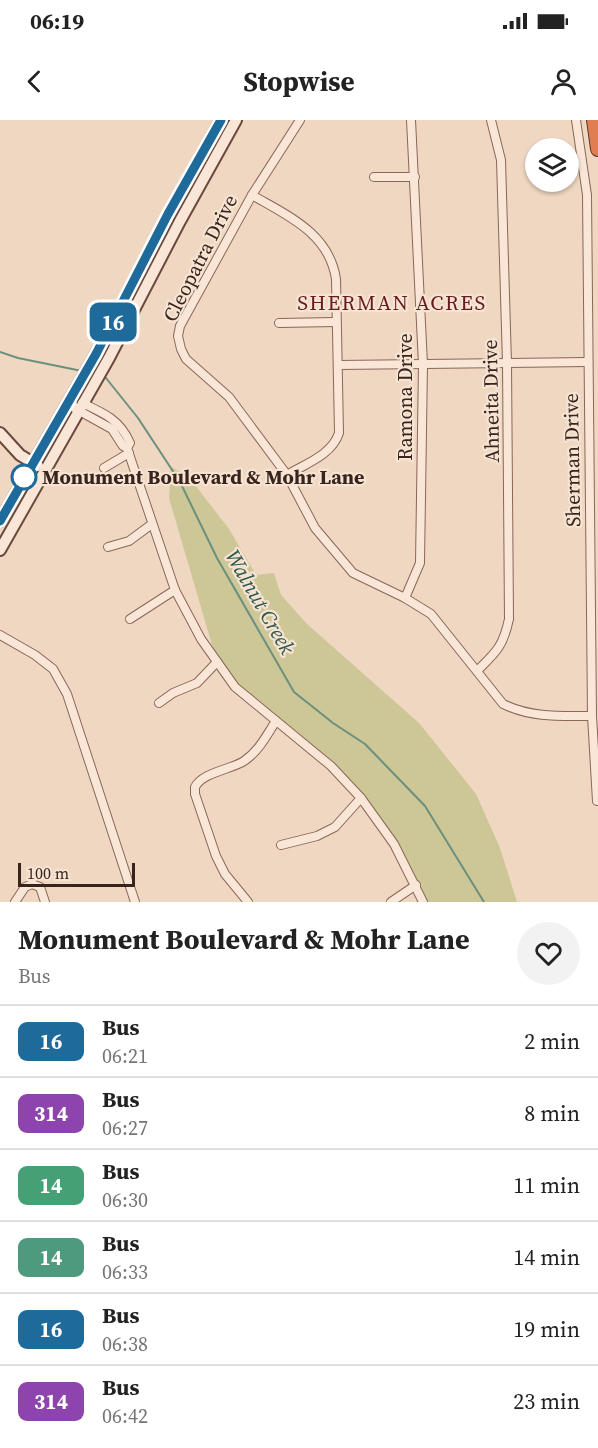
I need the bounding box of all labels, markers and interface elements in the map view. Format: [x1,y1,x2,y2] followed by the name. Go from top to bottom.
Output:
[30,6,84,36] text: 06:19
[243,63,355,100] text: Stopwise
[18,65,51,98] icon: back
[547,65,580,98] icon: person
[525,138,579,192] map controls
[525,138,579,192] button: layers
[156,190,244,326] street label: Cleopatra Drive
[297,288,487,317] district label: SHERMAN ACRES
[86,302,140,342] line badge: 16
[102,308,124,337] text: 16
[391,333,419,461] street label: Ramona Drive
[476,339,506,463] street label: Ahneita Drive
[557,393,587,527] street label: Sherman Drive
[42,463,365,491] place label: Monument Boulevard & Mohr Lane
[11,464,37,490] marker: Monument Boulevard & Mohr Lane
[219,544,302,660] water label: Walnut Creek
[18,860,135,888] scale bar
[27,862,69,884] text: 100 m
[18,920,470,958] text: Monument Boulevard & Mohr Lane
[517,922,580,985] button: heart
[18,962,51,990] text: Bus
[102,1012,139,1042] text: Bus
[524,1026,580,1056] text: 2 min
[40,1027,62,1056] text: 16
[102,1042,148,1070] text: 06:21
[102,1084,139,1114] text: Bus
[524,1098,580,1128] text: 8 min
[34,1099,68,1128] text: 314
[102,1114,148,1142] text: 06:27
[102,1156,139,1186] text: Bus
[513,1170,580,1200] text: 11 min
[40,1171,62,1200] text: 14
[102,1186,148,1214] text: 06:30
[102,1228,139,1258] text: Bus
[513,1242,580,1272] text: 14 min
[40,1243,62,1272] text: 14
[102,1258,148,1286] text: 06:33
[102,1300,139,1330] text: Bus
[513,1314,580,1344] text: 19 min
[40,1315,62,1344] text: 16
[102,1330,148,1358] text: 06:38
[102,1372,139,1402] text: Bus
[513,1386,580,1416] text: 23 min
[34,1387,68,1416] text: 314
[102,1402,148,1430] text: 06:42

